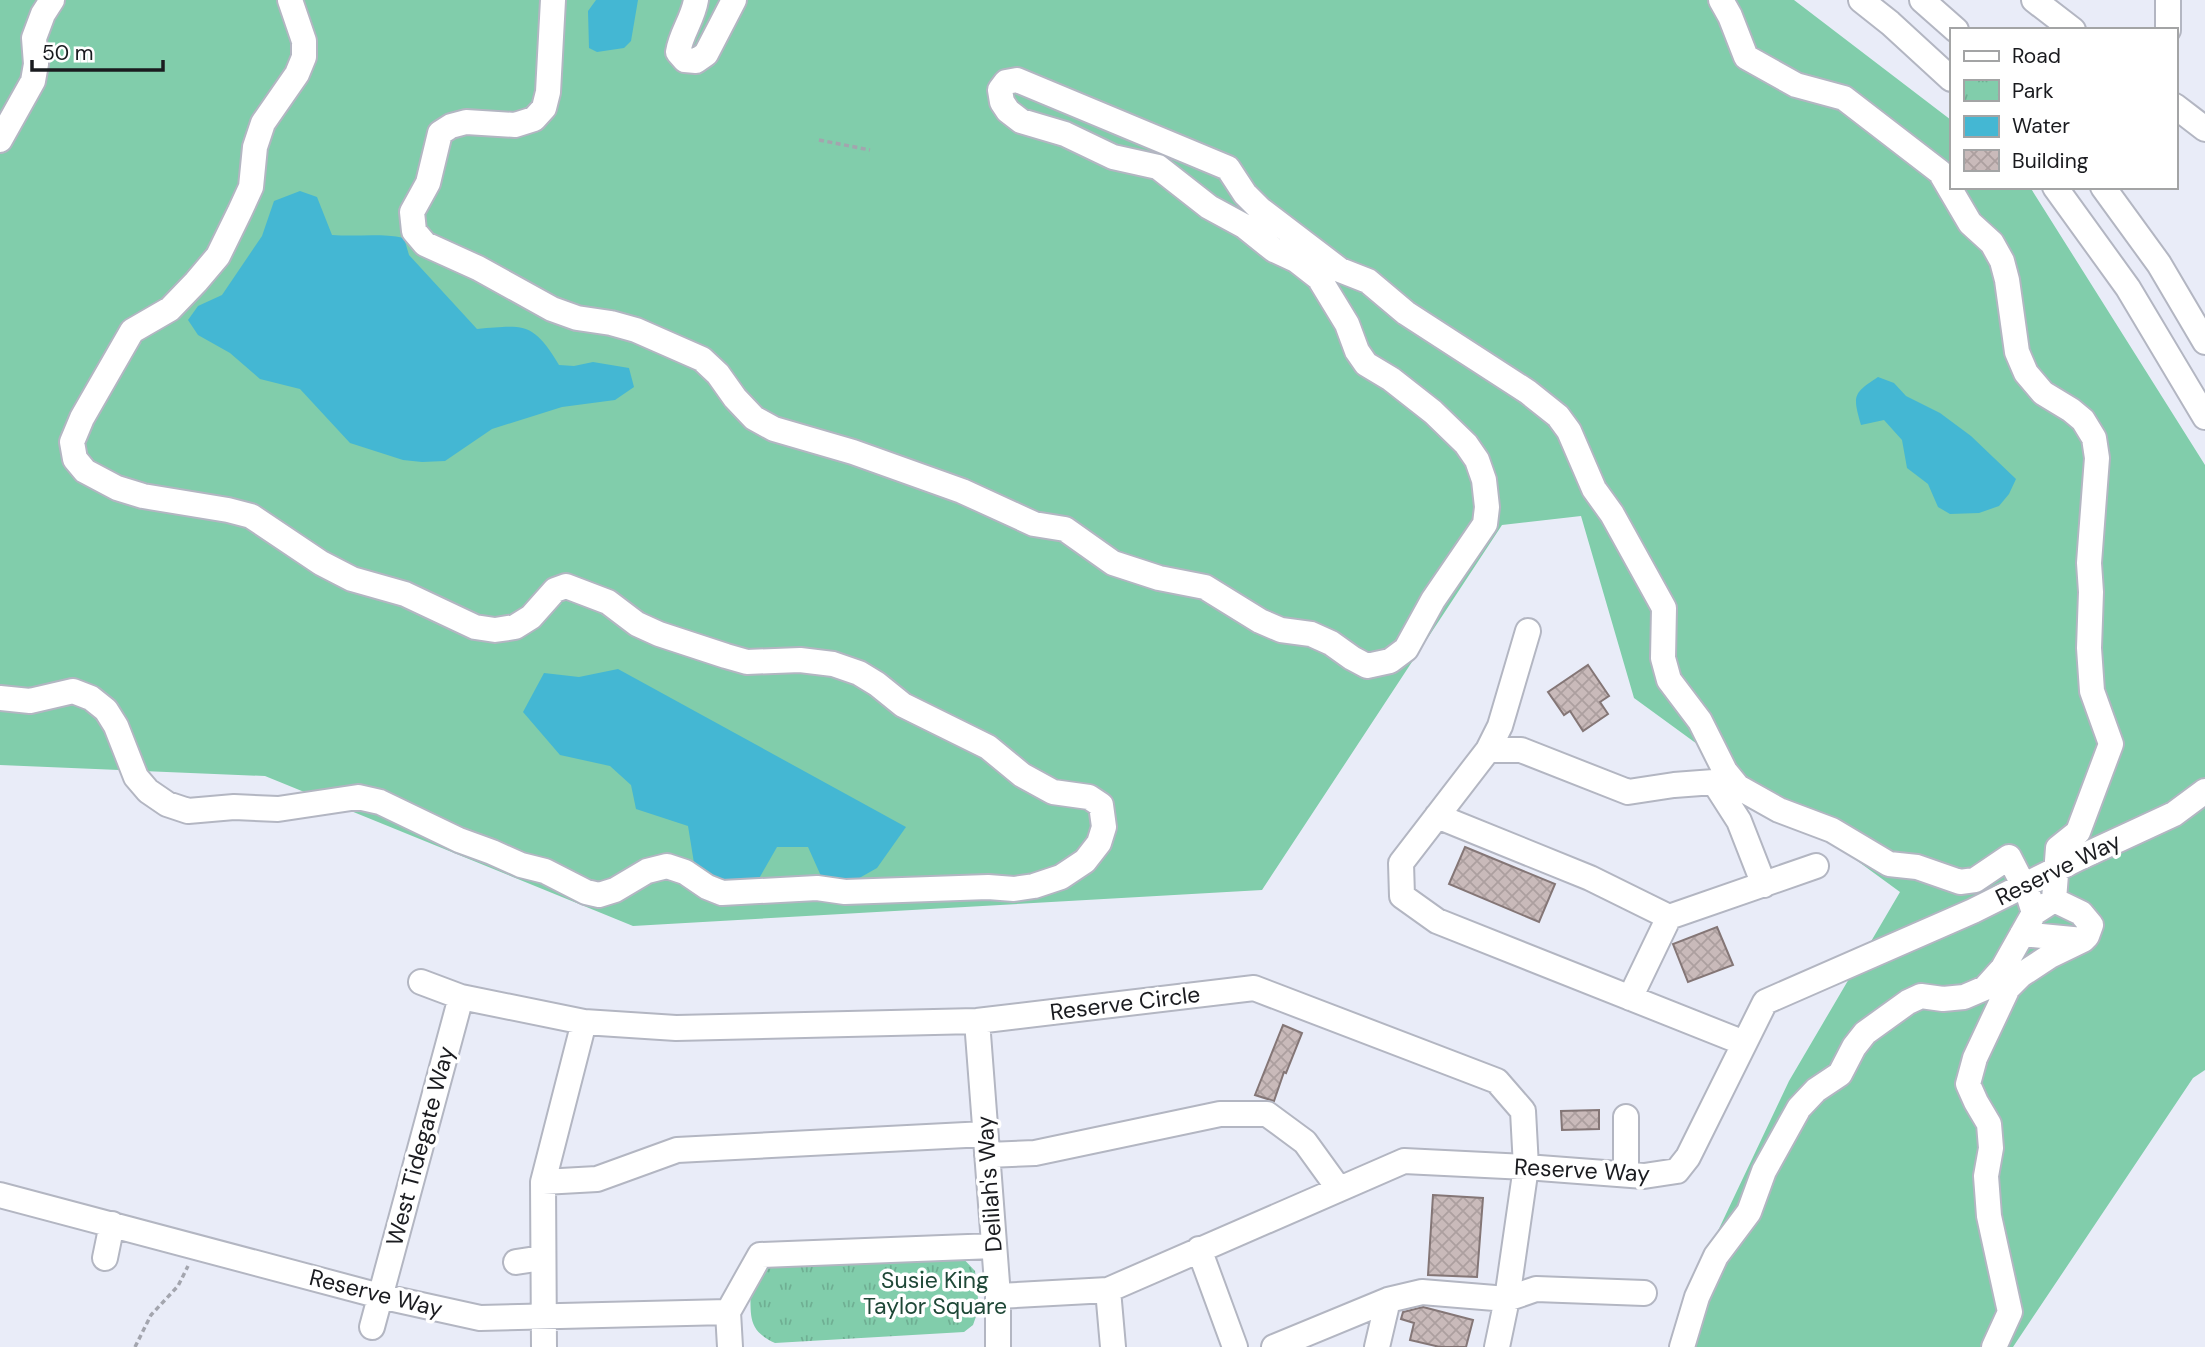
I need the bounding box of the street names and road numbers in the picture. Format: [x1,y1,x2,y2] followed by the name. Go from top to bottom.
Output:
[1990,826,2126,912] street label: Reserve Way
[1048,979,1202,1027] street label: Reserve Circle
[379,1043,461,1249] street label: West Tidegate Way
[969,1115,1009,1253] street label: Delilah's Way
[1513,1151,1651,1189] street label: Reserve Way
[306,1262,446,1324] street label: Reserve Way

